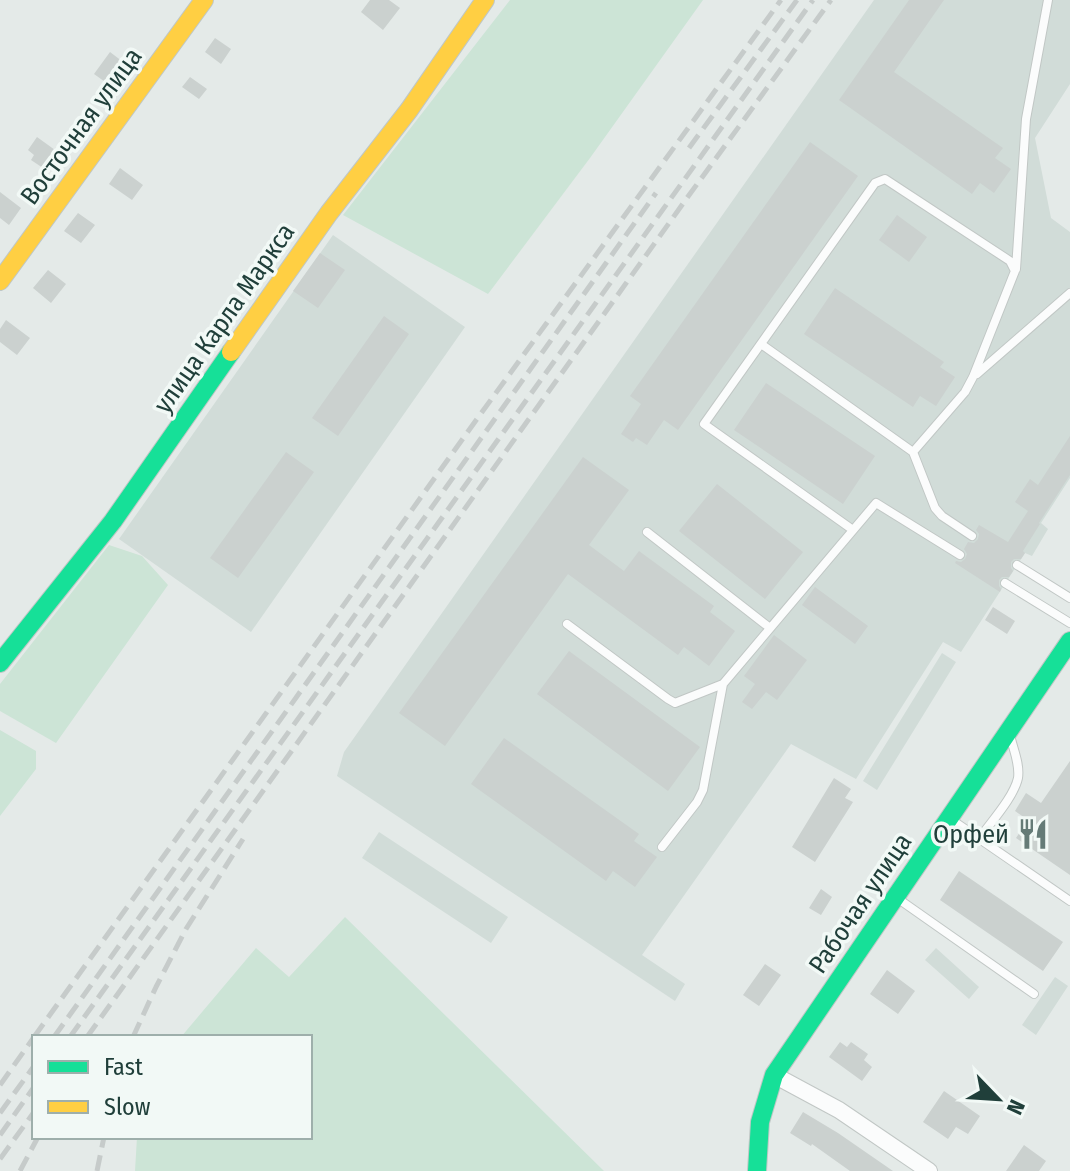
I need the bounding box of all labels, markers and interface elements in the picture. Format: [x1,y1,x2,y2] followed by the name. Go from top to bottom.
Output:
[14,42,149,211] street label: Восточная улица
[147,218,301,419] street label: улица Карла Маркса
[1016,817,1050,851] restaurant icon: Орфей
[933,819,1009,850] place label: Орфей
[802,828,919,979] street label: Рабочая улица
[32,1035,312,1139] legend
[104,1053,143,1081] text: Fast
[958,1059,1038,1139] north arrow
[104,1093,151,1121] text: Slow
[1001,1096,1031,1119] text: N

